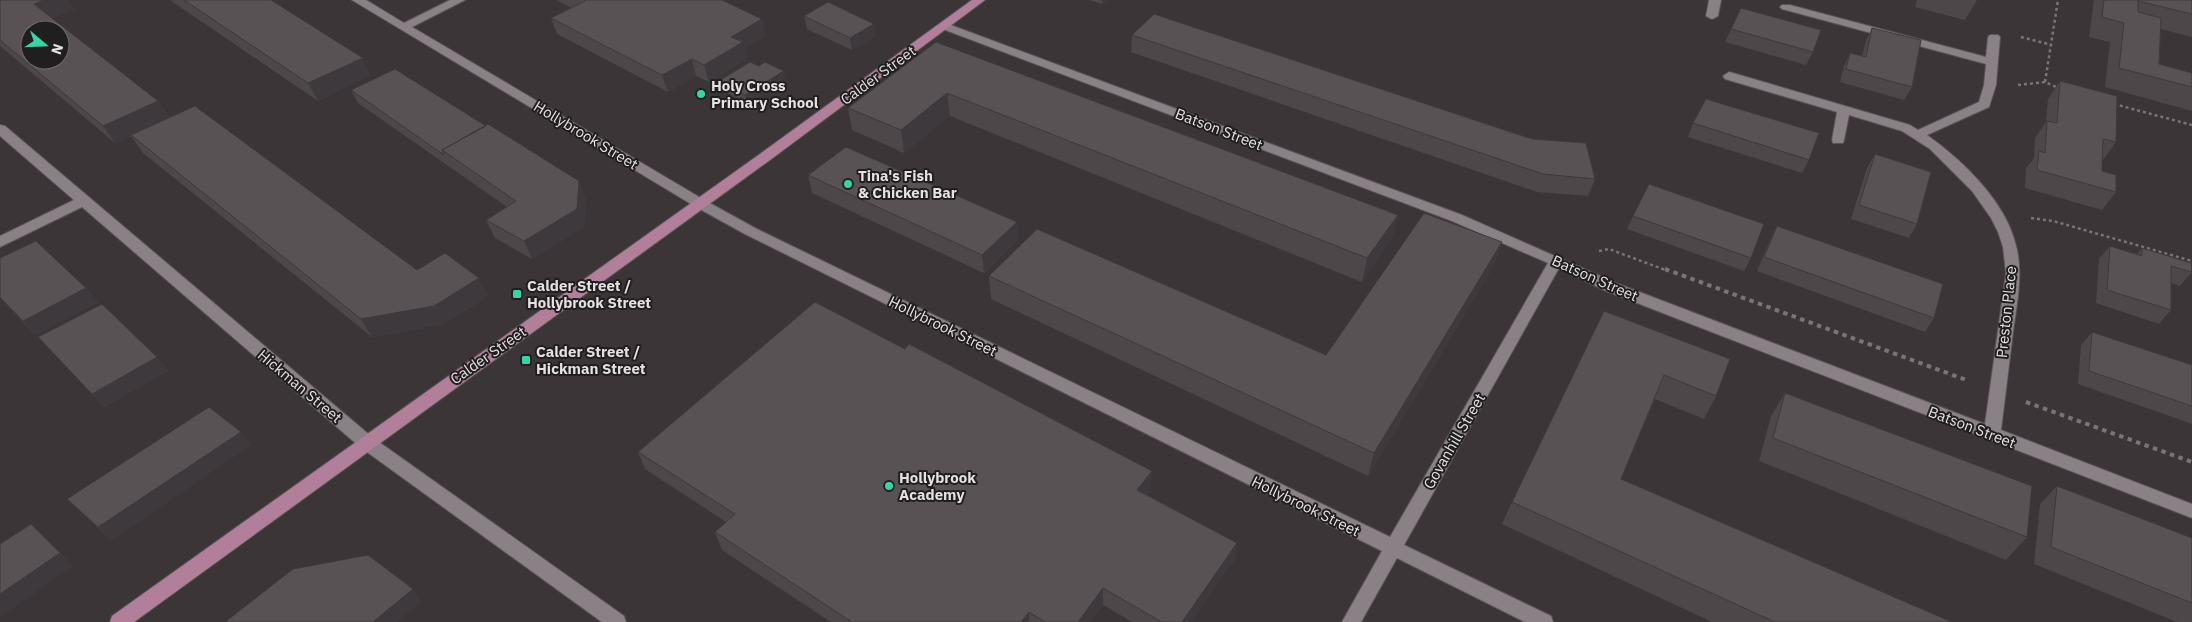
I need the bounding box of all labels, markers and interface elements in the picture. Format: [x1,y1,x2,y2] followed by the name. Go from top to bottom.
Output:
[20,20,70,70] north arrow
[837,41,919,109] street label: Calder Street
[47,42,67,57] text: N
[711,76,819,112] place label: Holy Cross Primary School
[695,88,707,100] marker: Holy Cross Primary School
[531,96,641,174] street label: Hollybrook Street
[1173,104,1265,154] street label: Batson Street
[858,166,957,202] place label: Tina's Fish & Chicken Bar
[842,178,854,190] marker: Tina's Fish & Chicken Bar
[1549,251,1641,305] street label: Batson Street
[1992,265,2020,359] street label: Preston Place
[527,276,651,312] place label: Calder Street / Hollybrook Street
[511,288,523,300] marker: Calder Street / Hollybrook Street
[886,292,1000,360] street label: Hollybrook Street
[446,322,530,388] street label: Calder Street
[536,342,646,378] place label: Calder Street / Hickman Street
[254,345,346,427] street label: Hickman Street
[520,354,532,366] marker: Calder Street / Hickman Street
[1419,390,1489,492] street label: Govanhill Street
[1926,402,2018,452] street label: Batson Street
[899,468,976,504] place label: Hollybrook Academy
[1249,472,1363,540] street label: Hollybrook Street
[883,480,895,492] marker: Hollybrook Academy

